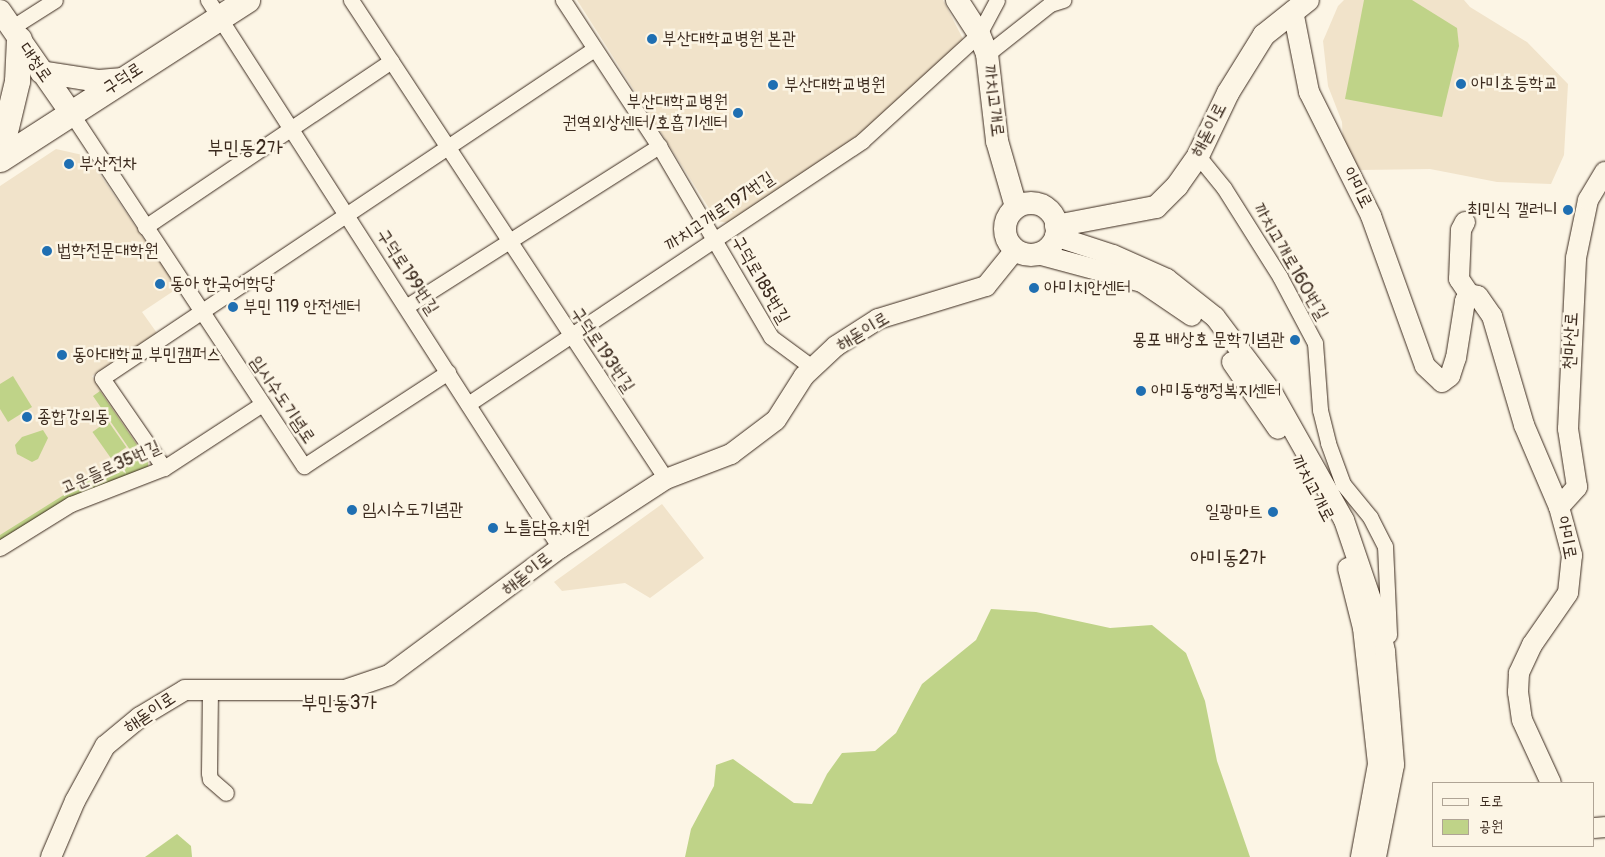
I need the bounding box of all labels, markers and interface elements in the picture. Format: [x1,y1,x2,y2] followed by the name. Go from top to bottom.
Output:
[662,28,796,50] place label: 부산대학교병원 본관
[646,33,658,45] marker: 부산대학교병원 본관
[14,39,56,87] street label: 대청로
[99,58,147,100] street label: 구덕로
[978,64,1008,138] street label: 까치고개로
[1471,73,1558,95] place label: 아미초등학교
[784,74,885,96] place label: 부산대학교병원
[766,78,780,92] marker: 부산대학교병원
[1455,78,1467,90] marker: 아미초등학교
[562,92,728,134] place label: 부산대학교병원 권역외상센터/호흡기센터
[1186,99,1232,161] street label: 해돋이로
[732,107,744,119] marker: 부산대학교병원 권역외상센터/호흡기센터
[207,135,283,159] district label: 부민동2가
[79,153,137,175] place label: 부산전차
[63,158,75,170] marker: 부산전차
[1338,164,1376,212] street label: 아미로
[661,167,779,257] street label: 까치고개로197번길
[1467,199,1558,221] place label: 최민식 갤러니
[1248,200,1332,324] street label: 까치고개로160번길
[1562,204,1574,216] marker: 최민식 갤러니
[371,225,443,319] street label: 구덕로199번길
[726,232,794,328] street label: 구덕로185번길
[57,240,158,262] place label: 법학전문대학원
[41,245,53,257] marker: 법학전문대학원
[170,273,275,295] place label: 동아 한국어학당
[1044,277,1131,299] place label: 아미치안센터
[154,278,166,290] marker: 동아 한국어학당
[1028,282,1040,294] marker: 아미치안센터
[243,296,361,318] place label: 부민 119 안전센터
[227,301,239,313] marker: 부민 119 안전센터
[565,303,639,397] street label: 구덕로193번길
[833,308,893,356] street label: 해돋이로
[1559,312,1583,370] street label: 천마산로
[1132,329,1285,351] place label: 몽포 배상호 문학기념관
[1289,334,1301,346] marker: 몽포 배상호 문학기념관
[72,344,221,366] place label: 동아대학교 부민캠퍼스
[56,349,68,361] marker: 동아대학교 부민캠퍼스
[245,352,319,448] street label: 임시수도기념로
[1151,380,1281,402] place label: 아미동행정복지센터
[1135,385,1147,397] marker: 아미동행정복지센터
[37,406,109,428] place label: 종합강의동
[21,411,33,423] marker: 종합강의동
[58,436,164,500] street label: 고운들로35번길
[1285,452,1339,526] street label: 까치고개로
[362,499,463,521] place label: 임시수도기념관
[1205,501,1263,523] place label: 일광마트
[346,504,358,516] marker: 임시수도기념관
[1267,506,1279,518] marker: 일광마트
[1551,515,1581,561] street label: 아미로
[503,517,590,539] place label: 노틀담유치원
[487,522,499,534] marker: 노틀담유치원
[1190,545,1266,569] district label: 아미동2가
[498,548,556,600] street label: 해돋이로
[120,688,180,738] street label: 해돋이로
[301,690,377,714] district label: 부민동3가
[1432,782,1595,847] legend
[1479,792,1503,811] text: 도로
[1479,817,1503,836] text: 공원

